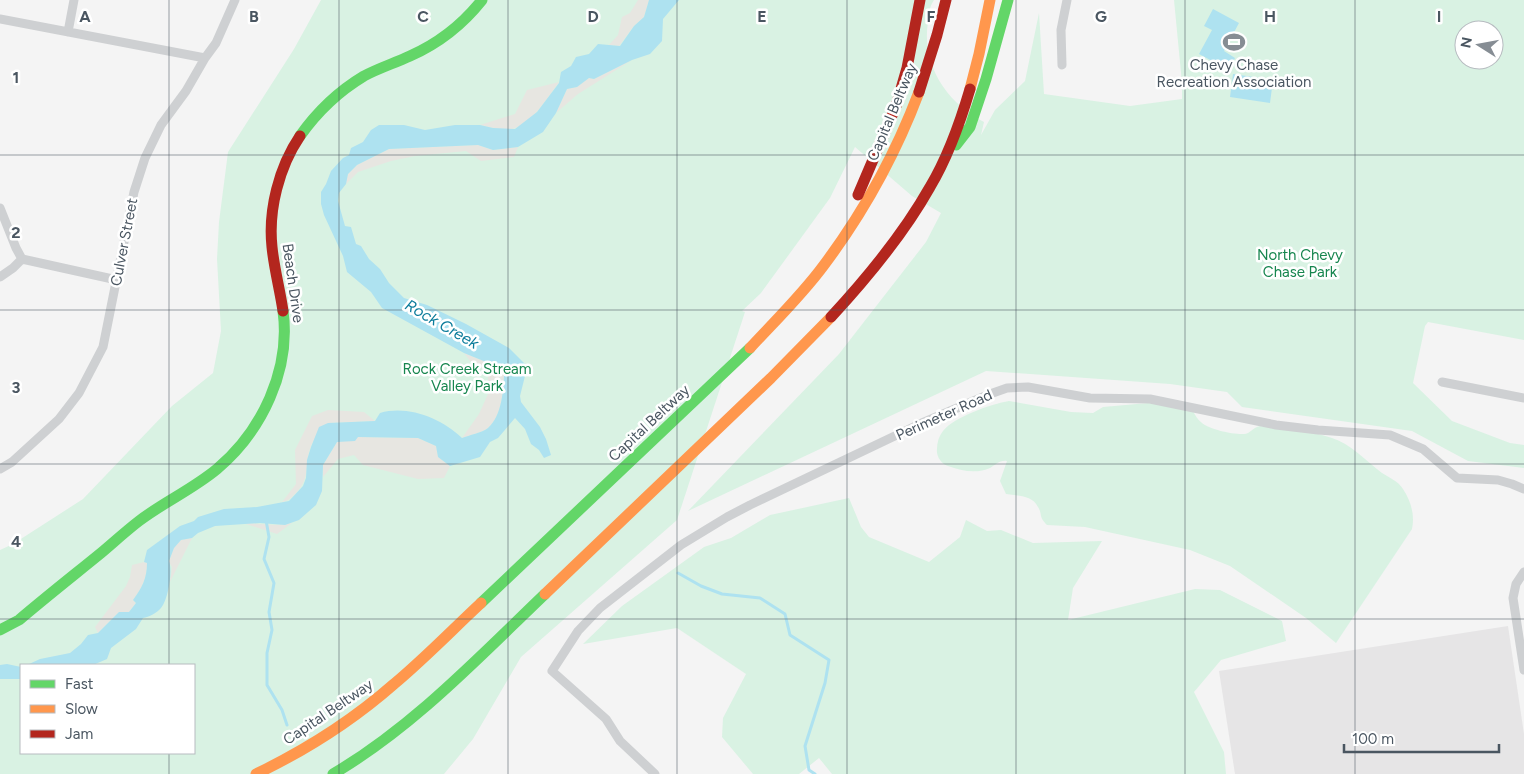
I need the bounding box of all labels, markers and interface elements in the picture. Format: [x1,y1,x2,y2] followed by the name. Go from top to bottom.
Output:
[79,7,91,26] text: A
[249,7,259,26] text: B
[417,7,429,26] text: C
[587,7,599,26] text: D
[757,7,767,26] text: E
[927,7,936,26] text: F
[1095,7,1107,26] text: G
[1264,7,1276,26] text: H
[1437,7,1441,26] text: I
[1454,20,1504,70] north arrow
[1221,29,1247,55] sports icon: Chevy Chase Recreation Association
[1457,36,1476,50] text: N
[1157,56,1311,91] place label: Chevy Chase Recreation Association
[863,60,921,164] street label: Capital Beltway
[13,68,19,87] text: 1
[107,196,141,287] street label: Culver Street
[11,223,21,242] text: 2
[279,242,307,324] street label: Beach Drive
[1257,246,1343,281] park label: North Chevy Chase Park
[402,295,483,353] water label: Rock Creek
[403,360,532,395] park label: Rock Creek Stream Valley Park
[12,378,21,397] text: 3
[605,381,693,465] street label: Capital Beltway
[893,386,995,444] street label: Perimeter Road
[11,532,21,551] text: 4
[20,664,195,754] legend
[65,675,94,693] text: Fast
[280,675,376,749] street label: Capital Beltway
[65,700,98,718] text: Slow
[1344,722,1499,754] scale bar
[65,725,93,743] text: Jam
[1352,730,1394,748] text: 100 m

